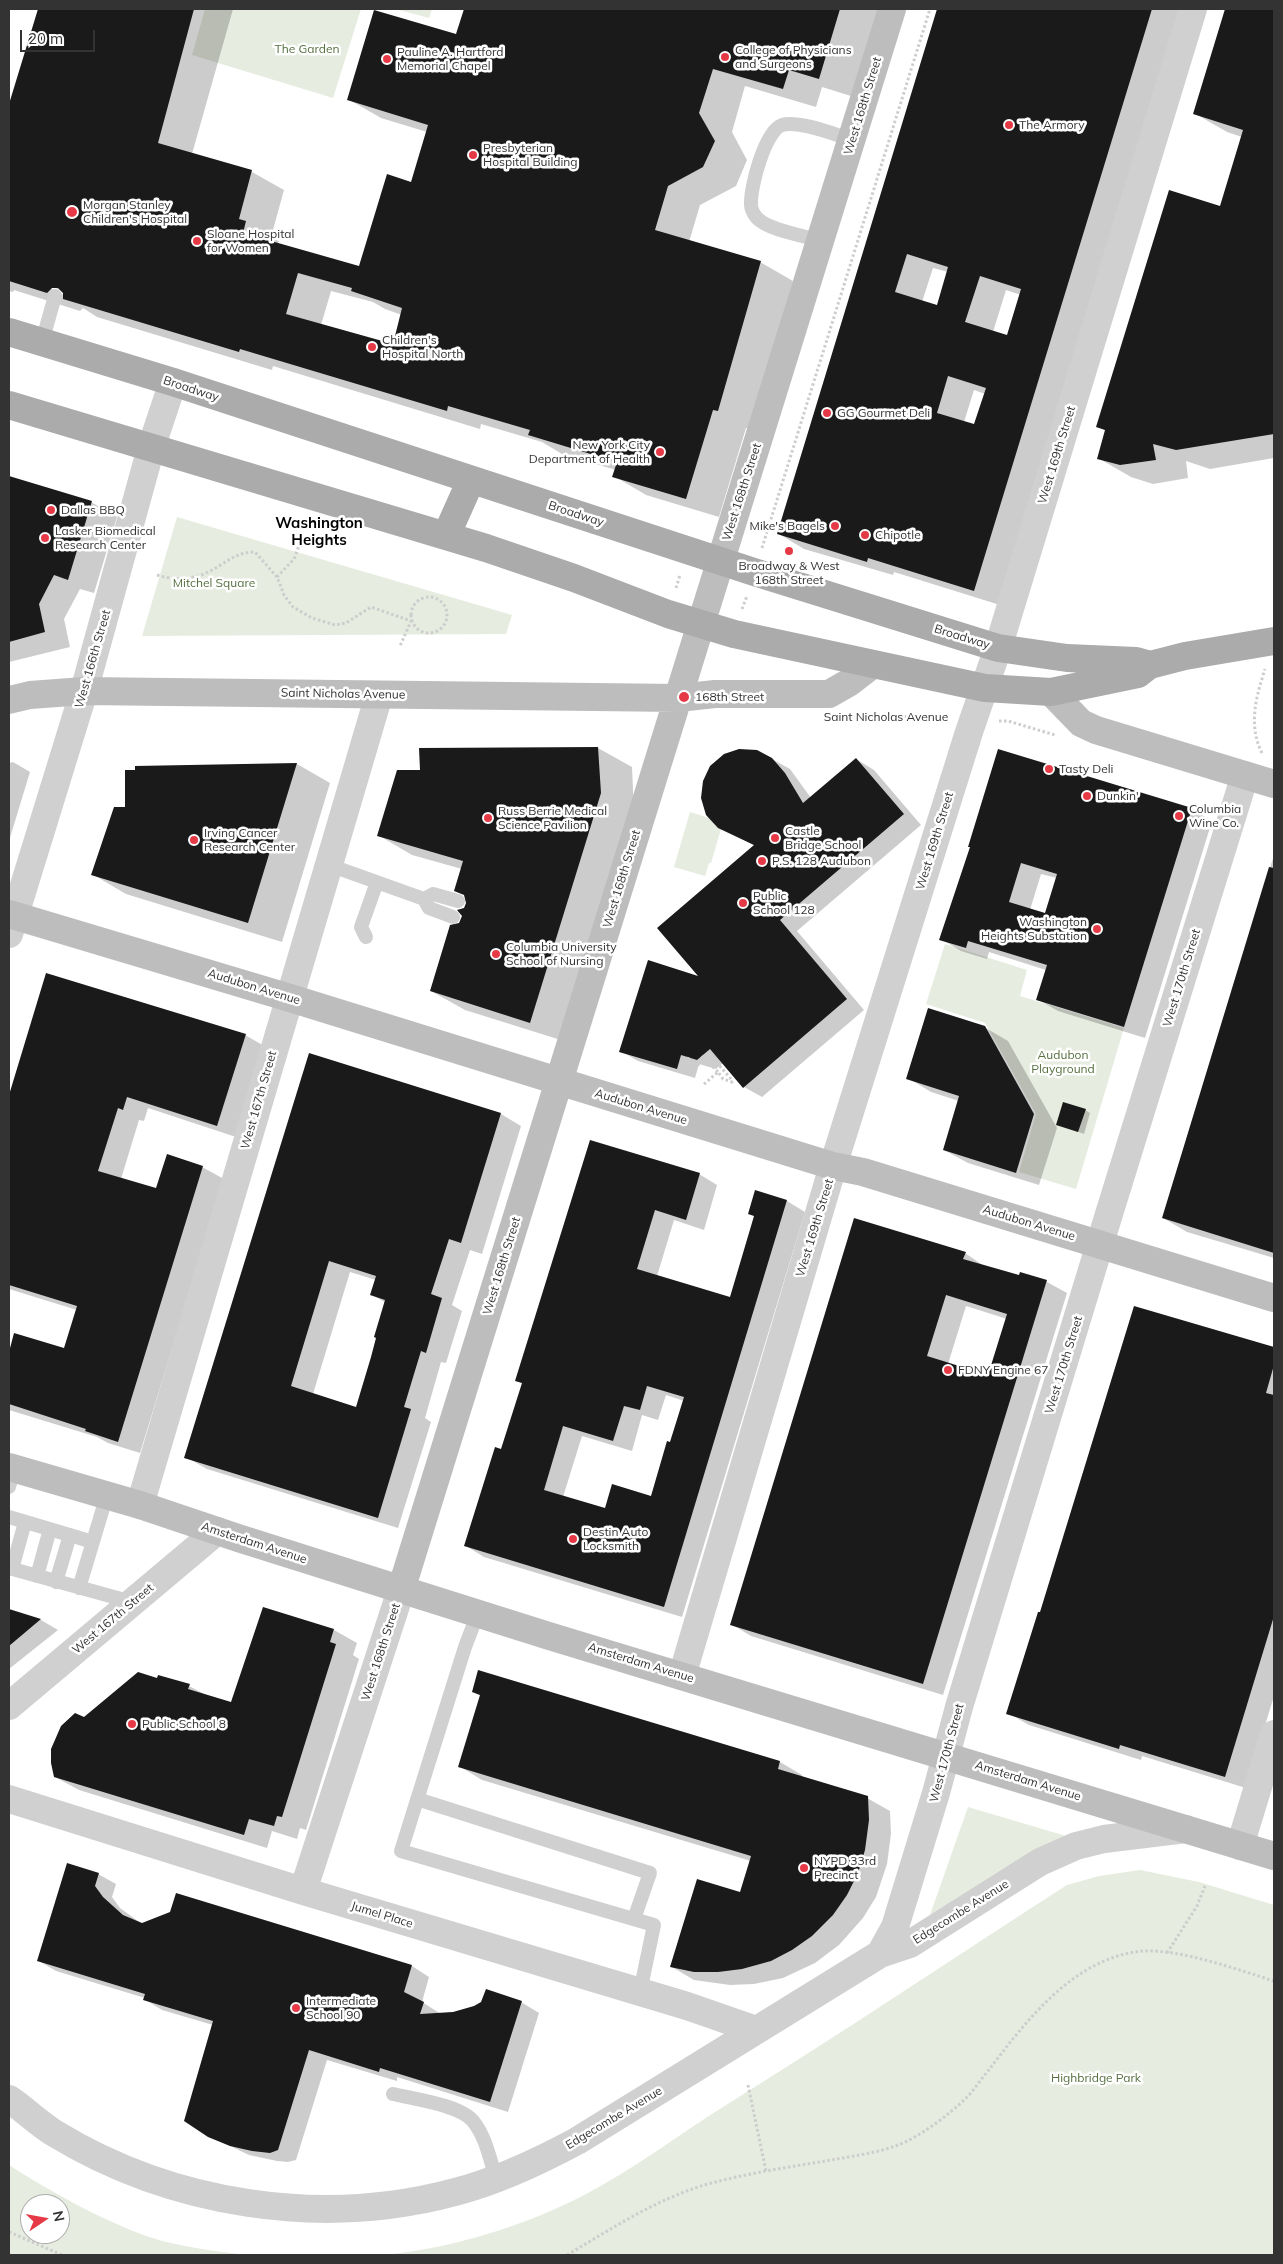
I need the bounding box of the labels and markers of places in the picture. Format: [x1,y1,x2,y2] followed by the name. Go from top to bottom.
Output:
[735,43,852,71] place label: College of Physicians and Surgeons
[397,45,503,73] place label: Pauline A. Hartford Memorial Chapel
[719,51,731,63] marker: College of Physicians and Surgeons
[381,53,393,65] marker: Pauline A. Hartford Memorial Chapel
[1019,118,1085,132] place label: The Armory
[1003,119,1015,131] marker: The Armory
[483,141,578,169] place label: Presbyterian Hospital Building
[467,149,479,161] marker: Presbyterian Hospital Building
[83,198,187,226] place label: Morgan Stanley Children's Hospital
[65,205,79,219] marker: Morgan Stanley Children's Hospital
[207,227,294,255] place label: Sloane Hospital for Women
[191,235,203,247] marker: Sloane Hospital for Women
[382,333,463,361] place label: Children's Hospital North
[366,341,378,353] marker: Children's Hospital North
[837,406,930,420] place label: GG Gourmet Deli
[821,407,833,419] marker: GG Gourmet Deli
[529,438,650,466] place label: New York City Department of Health
[654,446,666,458] marker: New York City Department of Health
[61,503,125,517] place label: Dallas BBQ
[45,504,57,516] marker: Dallas BBQ
[750,519,825,533] place label: Mike's Bagels
[829,520,841,532] marker: Mike's Bagels
[55,524,156,552] place label: Lasker Biomedical Research Center
[875,528,921,542] place label: Chipotle
[859,529,871,541] marker: Chipotle
[39,532,51,544] marker: Lasker Biomedical Research Center
[783,545,795,557] marker: Broadway & West 168th Street
[738,559,840,587] place label: Broadway & West 168th Street
[677,690,691,704] marker: 168th Street
[695,690,764,704] place label: 168th Street
[1059,762,1113,776] place label: Tasty Deli
[1043,763,1055,775] marker: Tasty Deli
[1097,789,1139,803] place label: Dunkin'
[1081,790,1093,802] marker: Dunkin'
[1189,802,1241,830] place label: Columbia Wine Co.
[498,804,607,832] place label: Russ Berrie Medical Science Pavilion
[1173,810,1185,822] marker: Columbia Wine Co.
[482,812,494,824] marker: Russ Berrie Medical Science Pavilion
[785,824,861,852] place label: Castle Bridge School
[204,826,295,854] place label: Irving Cancer Research Center
[769,832,781,844] marker: Castle Bridge School
[188,834,200,846] marker: Irving Cancer Research Center
[772,854,871,868] place label: P.S. 128 Audubon
[756,855,768,867] marker: P.S. 128 Audubon
[753,889,815,917] place label: Public School 128
[737,897,749,909] marker: Public School 128
[981,915,1087,943] place label: Washington Heights Substation
[1091,923,1103,935] marker: Washington Heights Substation
[506,940,617,968] place label: Columbia University School of Nursing
[490,948,502,960] marker: Columbia University School of Nursing
[958,1363,1048,1377] place label: FDNY Engine 67
[942,1364,954,1376] marker: FDNY Engine 67
[583,1525,648,1553] place label: Destin Auto Locksmith
[567,1533,579,1545] marker: Destin Auto Locksmith
[142,1717,226,1731] place label: Public School 8
[126,1718,138,1730] marker: Public School 8
[814,1854,876,1882] place label: NYPD 33rd Precinct
[798,1862,810,1874] marker: NYPD 33rd Precinct
[306,1994,376,2022] place label: Intermediate School 90
[290,2002,302,2014] marker: Intermediate School 90

